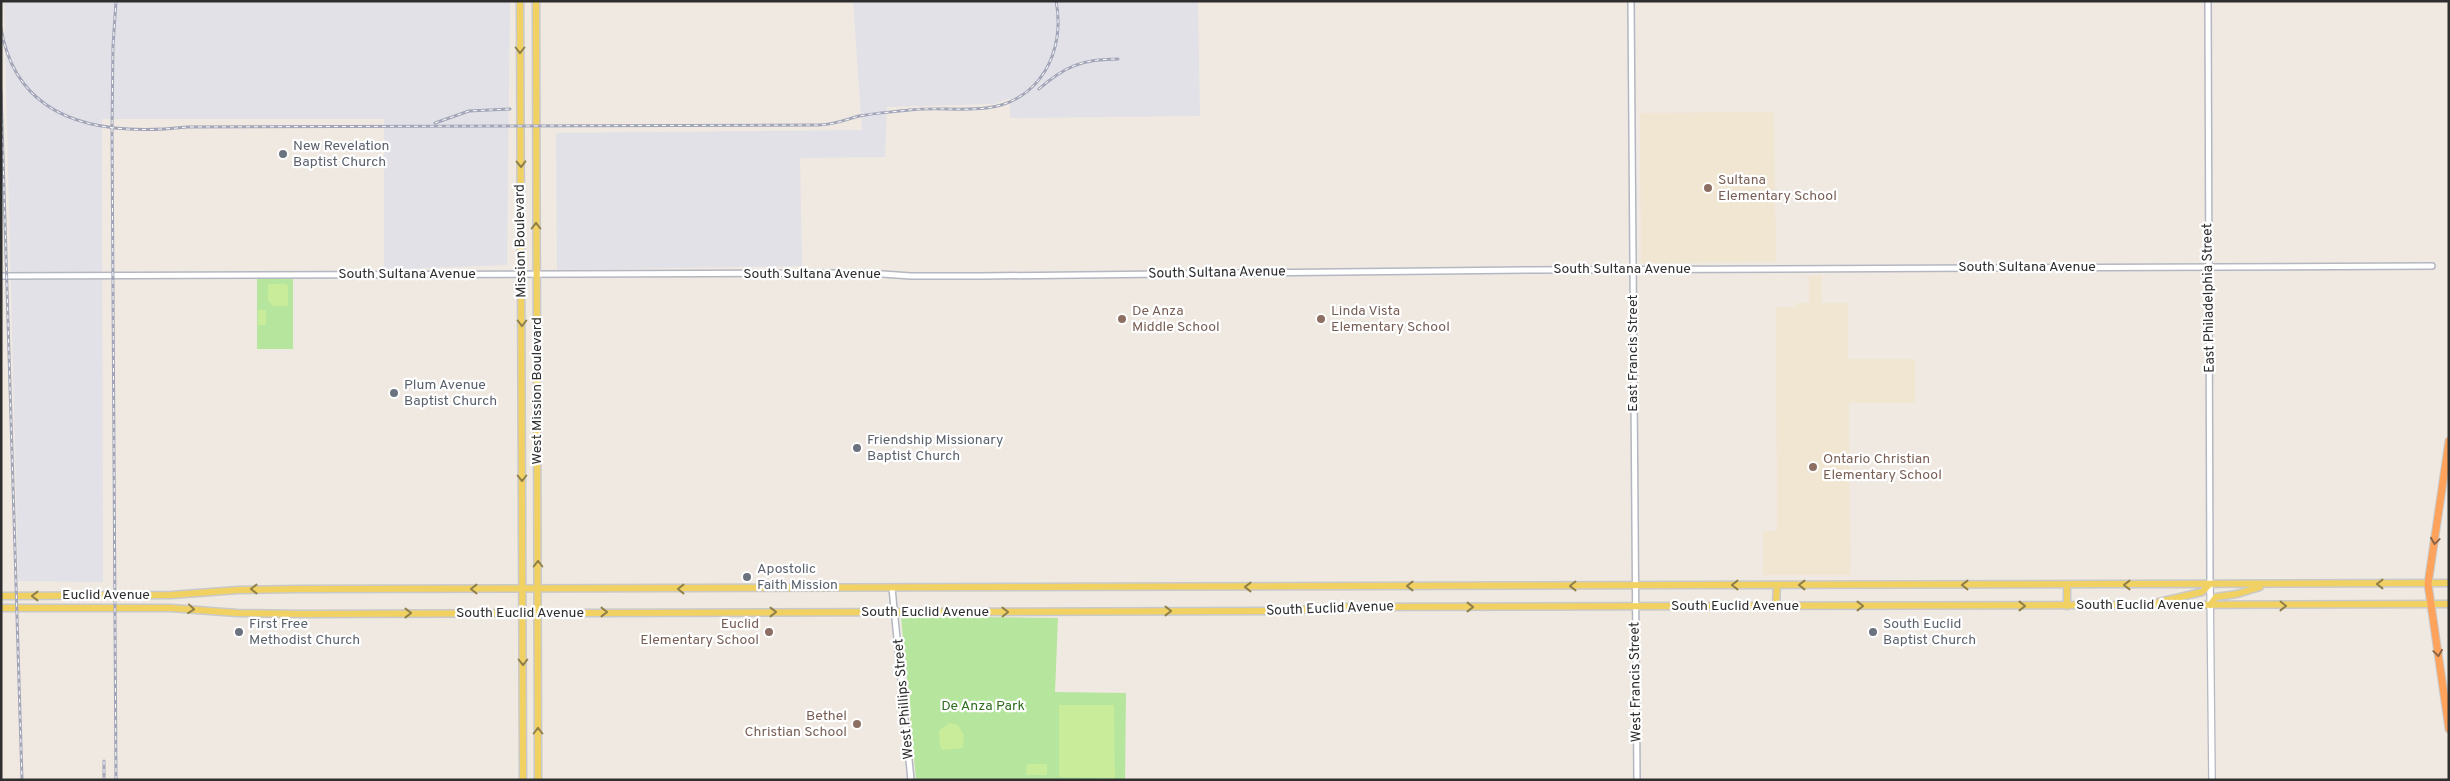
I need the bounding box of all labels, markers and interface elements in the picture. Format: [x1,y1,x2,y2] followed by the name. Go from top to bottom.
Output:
[515,46,525,54] one-way arrow
[293,138,390,171] place label: New Revelation Baptist Church
[277,148,289,160] marker: New Revelation Baptist Church
[515,160,526,168] one-way arrow
[1718,172,1837,205] place label: Sultana Elementary School
[1702,182,1714,194] marker: Sultana Elementary School
[512,184,530,298] street label: Mission Boulevard
[531,221,541,229] one-way arrow
[2199,223,2219,373] street label: East Philadelphia Street
[1958,259,2096,276] street label: South Sultana Avenue
[1553,261,1691,278] street label: South Sultana Avenue
[1148,263,1286,283] street label: South Sultana Avenue
[338,266,476,283] street label: South Sultana Avenue
[743,266,881,283] street label: South Sultana Avenue
[1625,294,1642,412] street label: East Francis Street
[1132,303,1220,336] place label: De Anza Middle School
[1331,303,1450,336] place label: Linda Vista Elementary School
[1116,313,1128,325] marker: De Anza Middle School
[1315,313,1327,325] marker: Linda Vista Elementary School
[529,317,546,465] street label: West Mission Boulevard
[517,320,527,327] one-way arrow
[404,377,497,410] place label: Plum Avenue Baptist Church
[388,387,400,399] marker: Plum Avenue Baptist Church
[867,432,1003,465] place label: Friendship Missionary Baptist Church
[851,442,863,454] marker: Friendship Missionary Baptist Church
[1823,451,1942,484] place label: Ontario Christian Elementary School
[1807,461,1819,473] marker: Ontario Christian Elementary School
[517,475,527,483] one-way arrow
[2430,537,2441,545] one-way arrow
[533,560,543,568] one-way arrow
[757,561,838,594] place label: Apostolic Faith Mission
[741,571,753,583] marker: Apostolic Faith Mission
[2375,579,2383,589] one-way arrow
[1569,580,1577,591] one-way arrow
[1731,580,1739,590] one-way arrow
[1798,580,1806,590] one-way arrow
[1960,580,1968,590] one-way arrow
[2123,580,2130,590] one-way arrow
[1406,581,1414,591] one-way arrow
[1244,582,1252,592] one-way arrow
[250,584,258,594] one-way arrow
[470,584,478,594] one-way arrow
[677,584,685,594] one-way arrow
[62,587,150,604] street label: Euclid Avenue
[30,591,38,601] one-way arrow
[2076,597,2204,614] street label: South Euclid Avenue
[1266,598,1394,620] street label: South Euclid Avenue
[1671,598,1799,615] street label: South Euclid Avenue
[1856,601,1864,611] one-way arrow
[2019,601,2027,611] one-way arrow
[2280,601,2288,611] one-way arrow
[1466,602,1474,612] one-way arrow
[187,603,195,614] one-way arrow
[861,604,989,621] street label: South Euclid Avenue
[456,605,584,622] street label: South Euclid Avenue
[1164,606,1172,616] one-way arrow
[601,607,609,617] one-way arrow
[770,607,777,617] one-way arrow
[1002,607,1010,617] one-way arrow
[405,608,413,618] one-way arrow
[249,616,360,649] place label: First Free Methodist Church
[640,616,759,649] place label: Euclid Elementary School
[1883,616,1976,649] place label: South Euclid Baptist Church
[1626,622,1646,742] street label: West Francis Street
[233,626,245,638] marker: First Free Methodist Church
[763,626,775,638] marker: Euclid Elementary School
[1867,626,1879,638] marker: South Euclid Baptist Church
[890,638,918,760] street label: West Phillips Street
[2432,649,2442,657] one-way arrow
[518,658,528,666] one-way arrow
[941,698,1025,715] park label: De Anza Park
[744,708,847,741] place label: Bethel Christian School
[851,718,863,730] marker: Bethel Christian School
[533,727,543,734] one-way arrow

